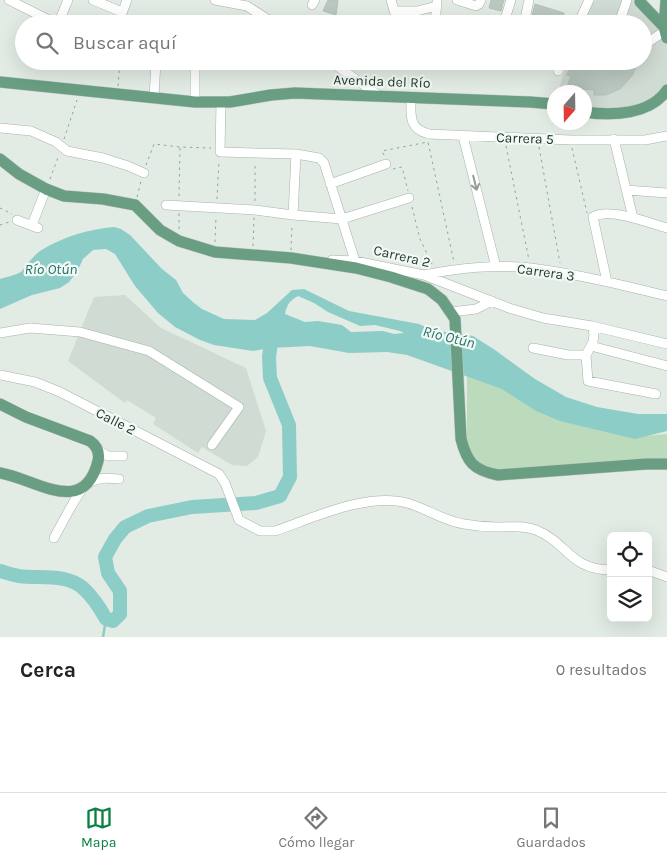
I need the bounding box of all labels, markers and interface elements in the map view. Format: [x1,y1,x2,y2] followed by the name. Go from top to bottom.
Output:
[15,15,652,70] search box
[33,29,61,57] icon: search
[73,32,177,54] text: Buscar aquí
[333,71,431,92] street label: Avenida del Río
[547,85,592,130] north arrow
[496,129,554,148] street label: Carrera 5
[471,175,480,191] one-way arrow
[372,242,432,271] street label: Carrera 2
[25,260,78,278] water label: Río Otún
[516,260,576,285] street label: Carrera 3
[421,322,477,352] water label: Río Otún
[93,404,139,439] street label: Calle 2
[607,532,652,622] map controls
[607,532,652,577] button: locate
[607,577,652,622] button: layers
[20,658,76,682] text: Cerca
[556,660,647,679] text: 0 resultados
[81,804,116,851] tab: Mapa
[278,804,354,851] tab: Cómo llegar
[516,804,586,851] tab: Guardados

